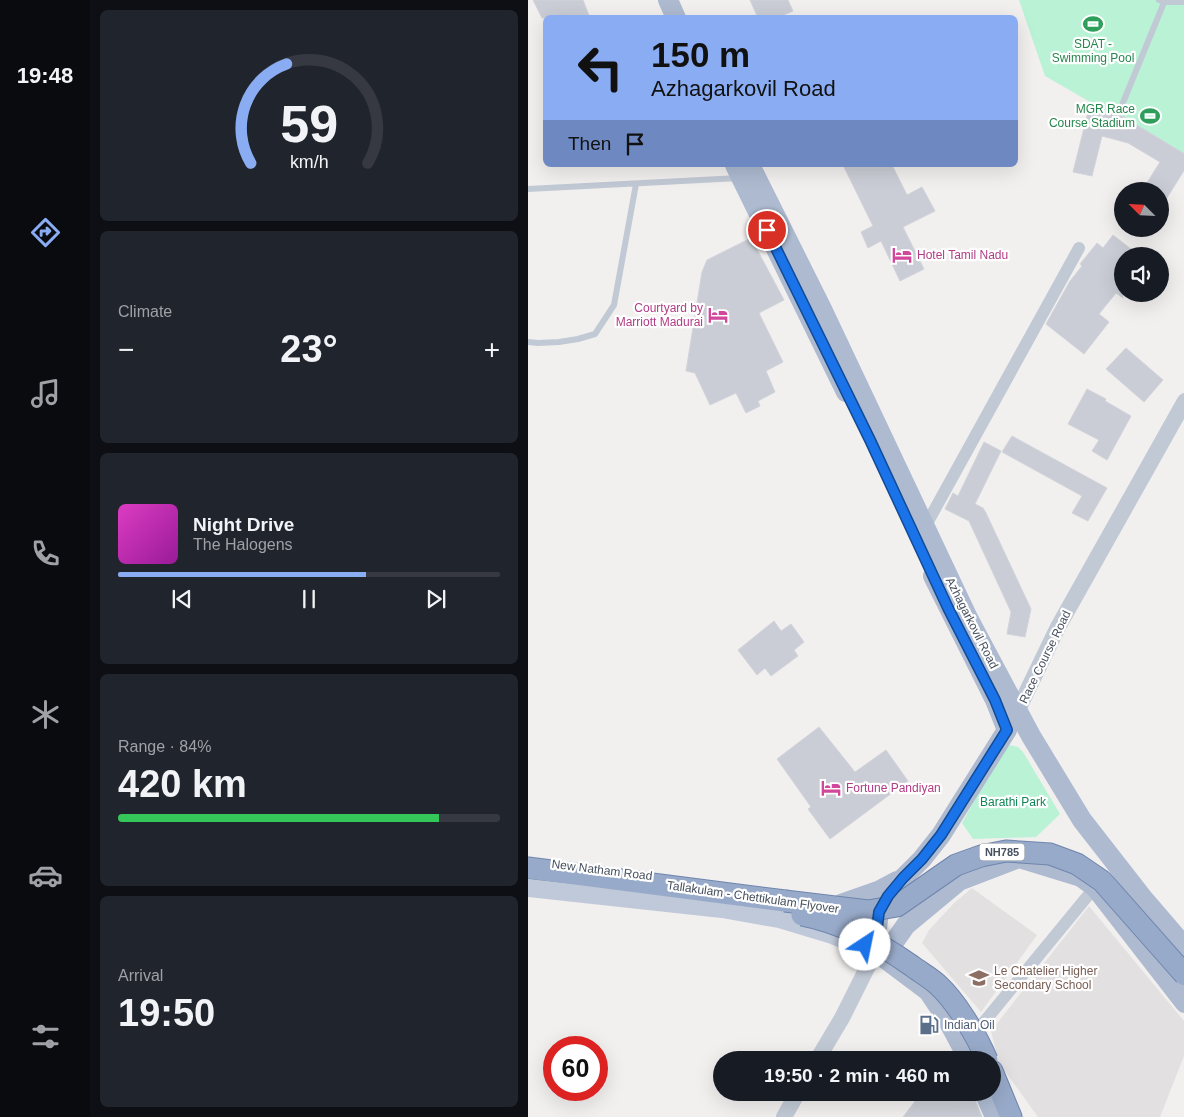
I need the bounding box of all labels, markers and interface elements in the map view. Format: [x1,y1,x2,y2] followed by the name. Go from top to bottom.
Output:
[1082,13,1104,35] sports icon: SDAT - Swimming Pool
[568,35,633,100] icon: left
[651,35,750,74] text: 150 m
[1052,37,1134,65] place label: SDAT - Swimming Pool
[17,63,73,88] text: 19:48
[651,76,836,101] text: Azhagarkovil Road
[280,95,338,153] text: 59
[1049,102,1135,130] place label: MGR Race Course Stadium
[1139,105,1161,127] sports icon: MGR Race Course Stadium
[621,130,649,158] icon: arrive
[568,133,611,154] text: Then
[290,152,328,172] text: km/h
[1114,182,1169,238] north arrow
[1114,182,1169,302] map controls
[746,209,788,251] pin
[28,215,63,250] icon: directions
[753,216,781,244] icon: arrive
[891,244,913,266] hotel icon: Hotel Tamil Nadu
[1114,247,1169,302] button: sound
[917,248,1008,262] place label: Hotel Tamil Nadu
[616,301,703,329] place label: Courtyard by Marriott Madurai
[118,303,172,320] text: Climate
[707,304,729,326] hotel icon: Courtyard by Marriott Madurai
[280,328,338,370] text: 23°
[118,334,134,365] text: −
[484,334,500,365] text: +
[28,376,63,411] icon: music
[193,514,294,535] text: Night Drive
[28,536,63,571] icon: phone
[193,536,293,553] text: The Halogens
[943,575,1001,671] street label: Azhagarkovil Road
[168,585,196,613] icon: previous
[295,585,323,613] icon: pause
[422,585,450,613] icon: next
[1016,608,1074,706] street label: Race Course Road
[28,697,63,732] icon: climate
[118,738,211,755] text: Range · 84%
[118,763,247,805] text: 420 km
[820,777,842,799] hotel icon: Fortune Pandiyan
[846,781,941,795] place label: Fortune Pandiyan
[980,795,1047,809] park label: Barathi Park
[980,844,1024,860] road number: NH785
[551,857,653,883] street label: New Natham Road
[28,858,63,893] icon: car
[666,878,840,916] street label: Tallakulam - Chettikulam Flyover
[838,918,890,970] position arrow
[994,964,1097,992] place label: Le Chatelier Higher Secondary School
[118,967,163,984] text: Arrival
[968,967,990,989] school or university icon: Le Chatelier Higher Secondary School
[118,992,215,1034] text: 19:50
[918,1014,940,1036] fuel station icon: Indian Oil
[944,1018,995,1032] place label: Indian Oil
[28,1019,63,1054] icon: filters
[543,1036,608,1101] speed limit sign: 60
[764,1065,950,1086] text: 19:50 · 2 min · 460 m

